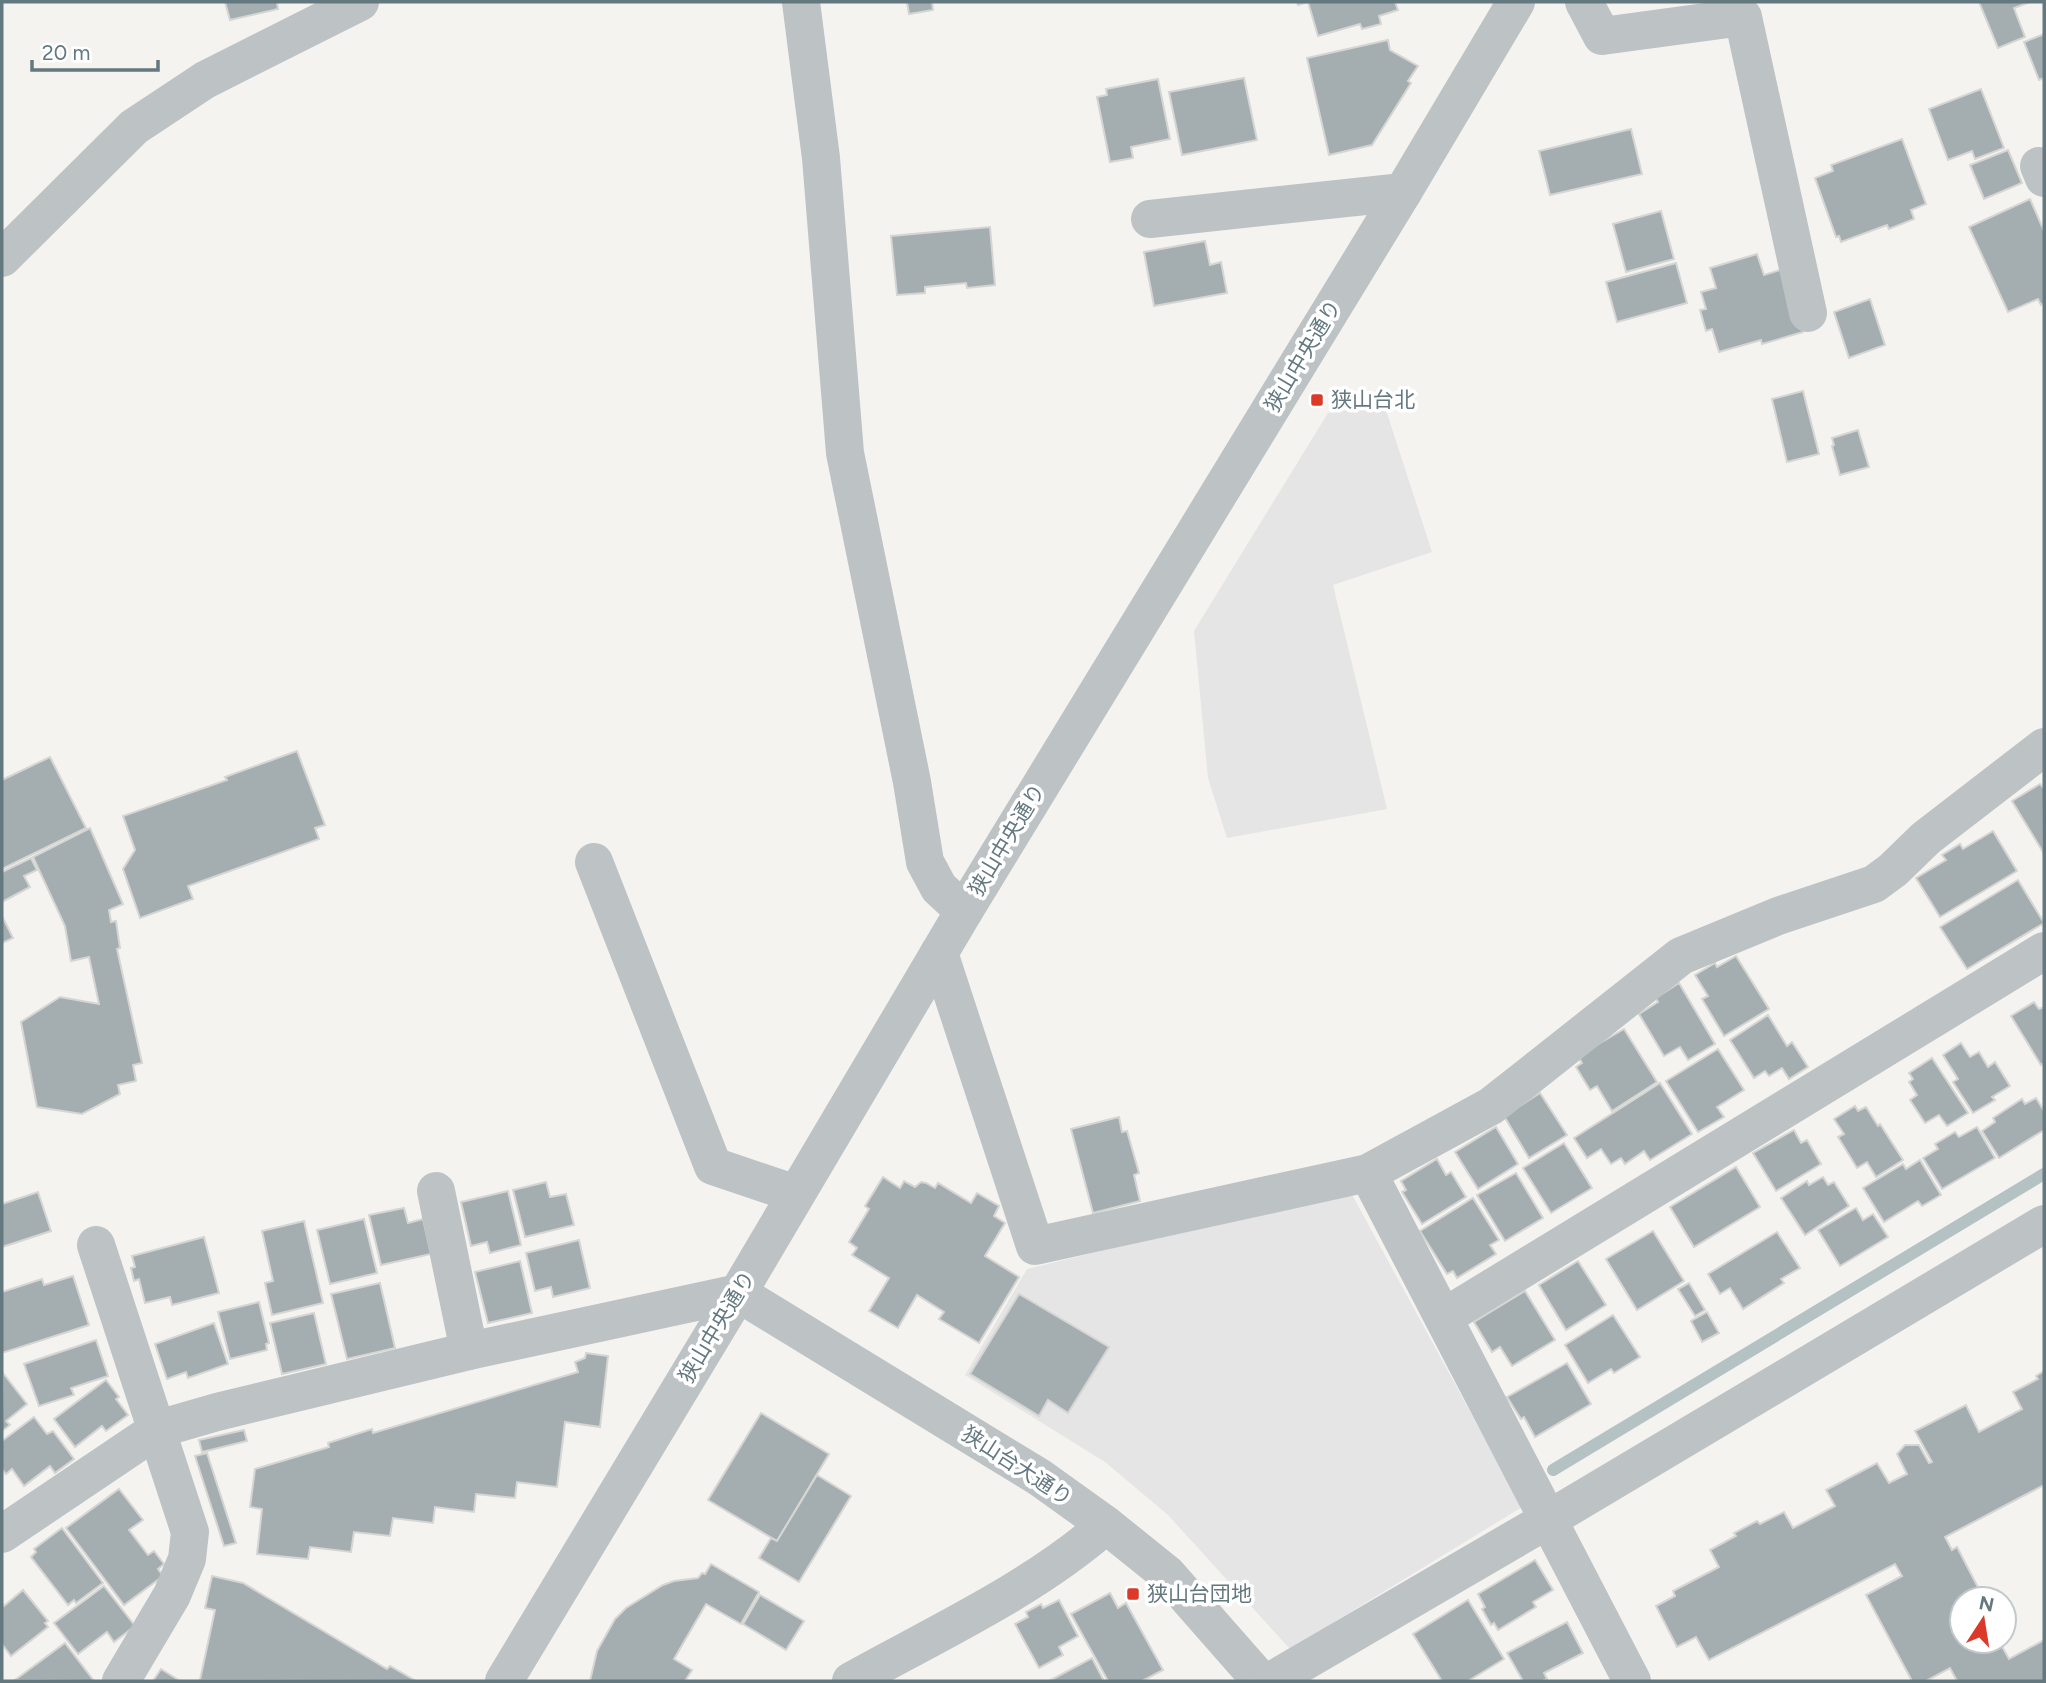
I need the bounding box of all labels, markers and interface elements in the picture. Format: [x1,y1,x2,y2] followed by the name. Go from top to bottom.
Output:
[32,28,158,72] scale bar
[42,40,90,65] text: 20 m
[1259,295,1346,416] street label: 狭山中央通り
[1331,387,1415,412] place label: 狭山台北
[1309,392,1325,408] marker: 狭山台北
[963,779,1050,900] street label: 狭山中央通り
[673,1266,760,1387] street label: 狭山中央通り
[958,1421,1077,1510] street label: 狭山台大通り
[1147,1581,1252,1606] place label: 狭山台団地
[1948,1585,2018,1655] north arrow
[1125,1586,1141,1602] marker: 狭山台団地
[1977,1591,1996,1617] text: N

